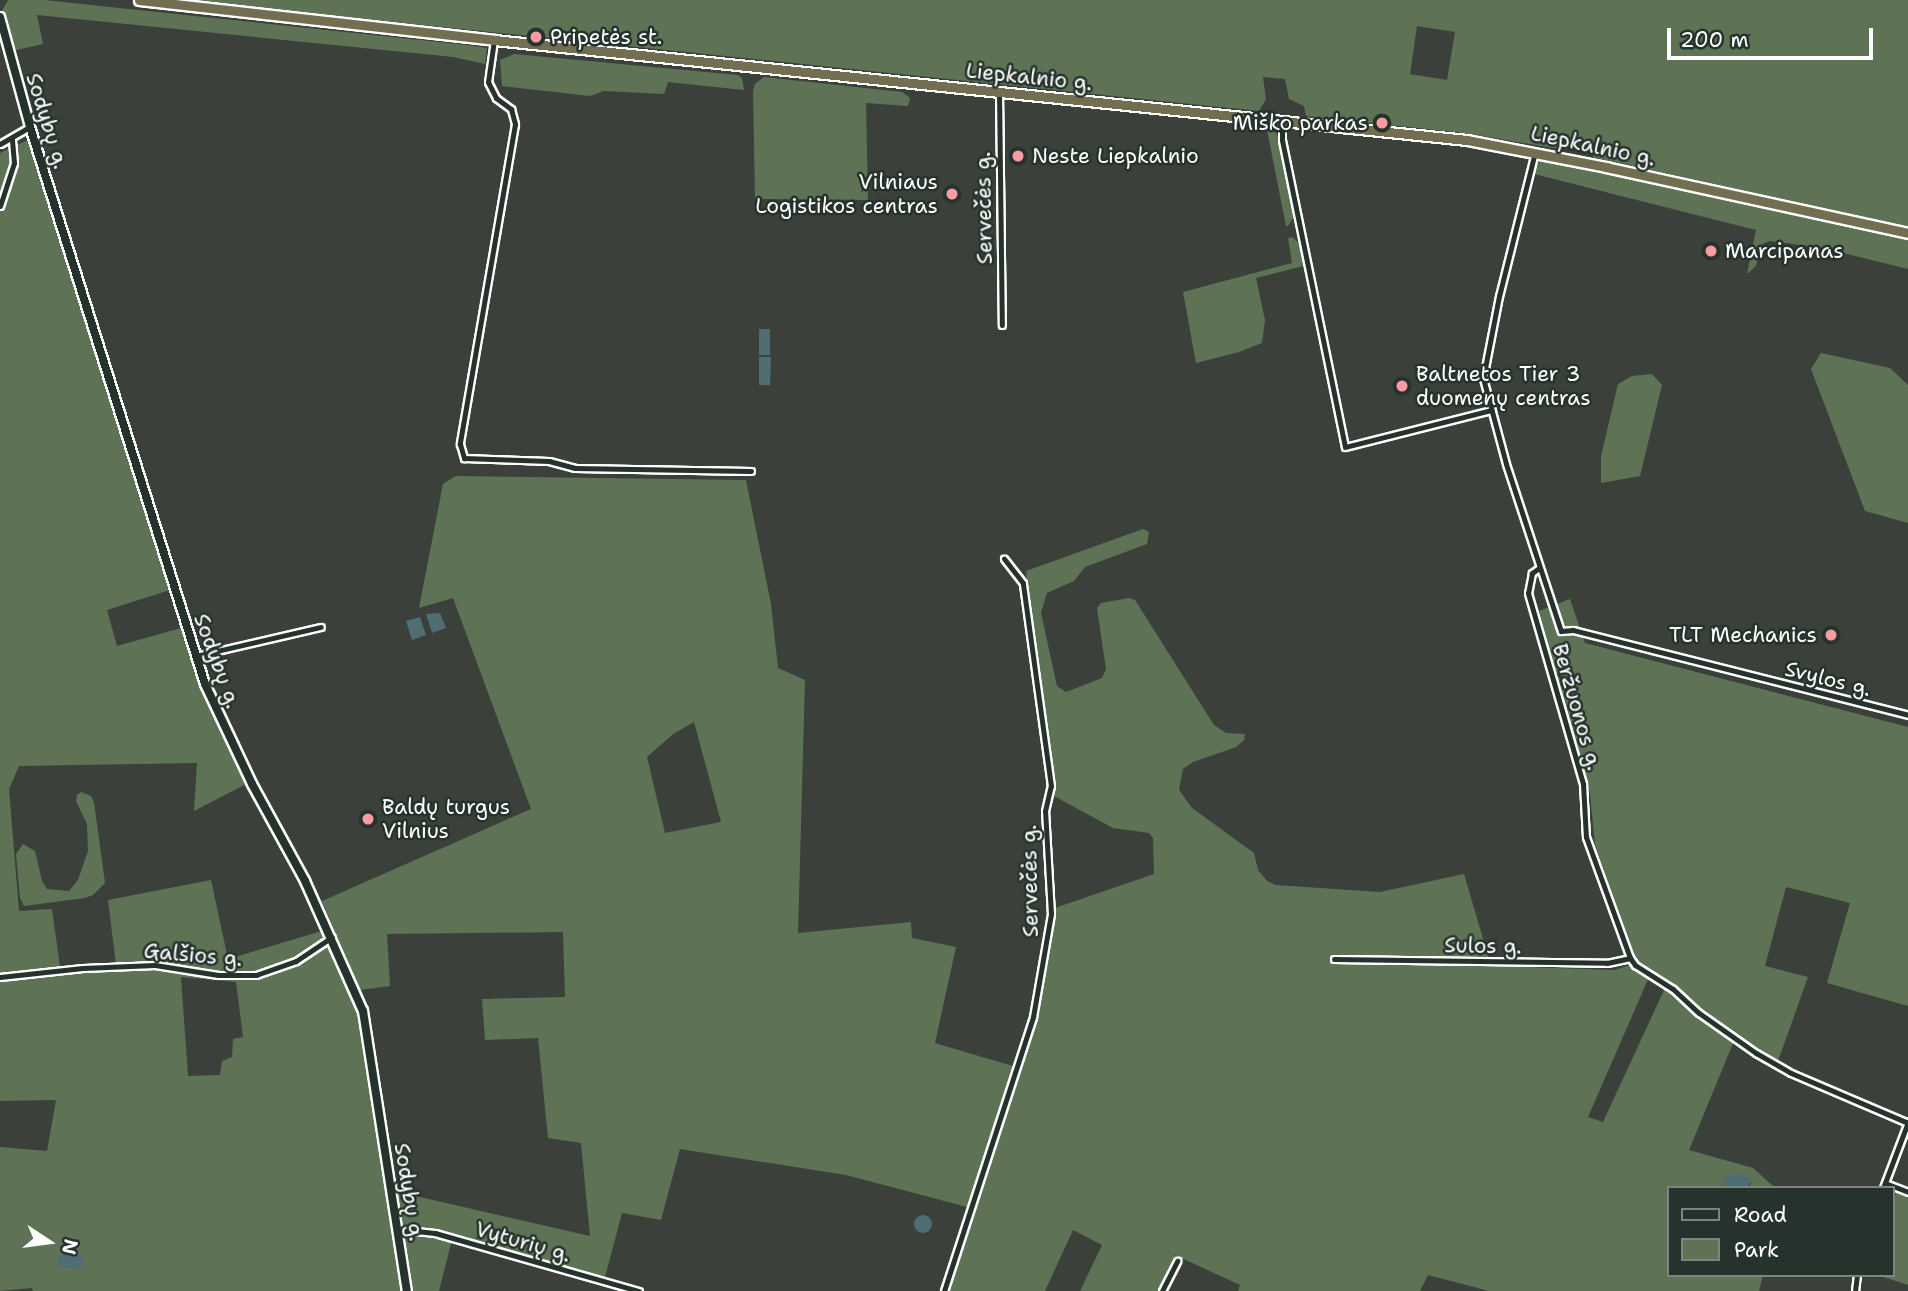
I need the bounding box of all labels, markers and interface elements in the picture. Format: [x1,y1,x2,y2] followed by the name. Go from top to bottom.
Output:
[1670,14,1876,58] scale bar
[550,24,662,50] place label: Pripetės st.
[1680,26,1749,54] text: 200 m
[528,29,544,45] marker: Pripetės st.
[965,58,1093,96] street label: Liepkalnio g.
[21,70,73,172] street label: Sodybų g.
[1233,110,1368,136] place label: Miško parkas
[1374,115,1390,131] marker: Miško parkas
[1528,120,1658,172] street label: Liepkalnio g.
[1032,143,1199,169] place label: Neste Liepkalnio
[1010,148,1026,164] marker: Neste Liepkalnio
[970,151,998,265] street label: Servečės g.
[755,169,938,219] place label: Vilniaus Logistikos centras
[944,186,960,202] marker: Vilniaus Logistikos centras
[1725,238,1844,264] place label: Marcipanas
[1703,243,1719,259] marker: Marcipanas
[1416,361,1591,411] place label: Baltnetos Tier 3 duomenų centras
[1394,378,1410,394] marker: Baltnetos Tier 3 duomenų centras
[188,610,246,712] street label: Sodybų g.
[1669,622,1817,648] place label: TLT Mechanics
[1823,627,1839,643] marker: TLT Mechanics
[1547,641,1607,773] street label: Beržuonos g.
[1782,656,1874,702] street label: Svylos g.
[382,794,510,844] place label: Baldų turgus Vilnius
[360,811,376,827] marker: Baldų turgus Vilnius
[1016,824,1044,938] street label: Servečės g.
[1444,933,1522,959] street label: Sulos g.
[143,938,243,972] street label: Galšios g.
[389,1141,429,1243] street label: Sodybų g.
[1666,1186,1894,1277] legend
[1734,1201,1787,1229] text: Road
[14,1207,84,1277] north arrow
[472,1216,574,1268] street label: Vyturių g.
[1734,1236,1779,1264] text: Park
[56,1237,84,1257] text: N

